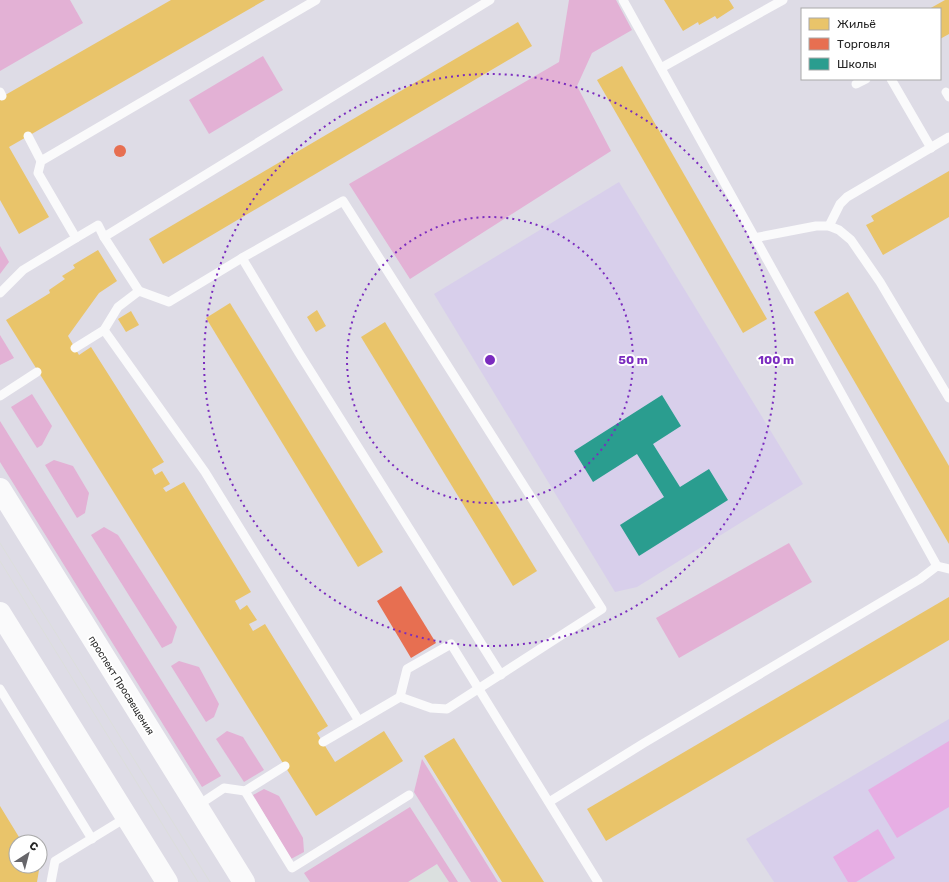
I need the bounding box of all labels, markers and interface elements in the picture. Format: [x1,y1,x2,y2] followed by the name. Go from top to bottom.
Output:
[801,8,941,80] legend
[837,17,876,31] text: Жильё
[837,37,890,51] text: Торговля
[837,57,877,71] text: Школы
[483,353,497,367] centre of rings
[618,353,648,367] text: 50 m
[758,353,794,367] text: 100 m
[86,634,157,737] street label: проспект Просвещения
[8,834,48,874] north arrow
[27,839,41,854] text: С

